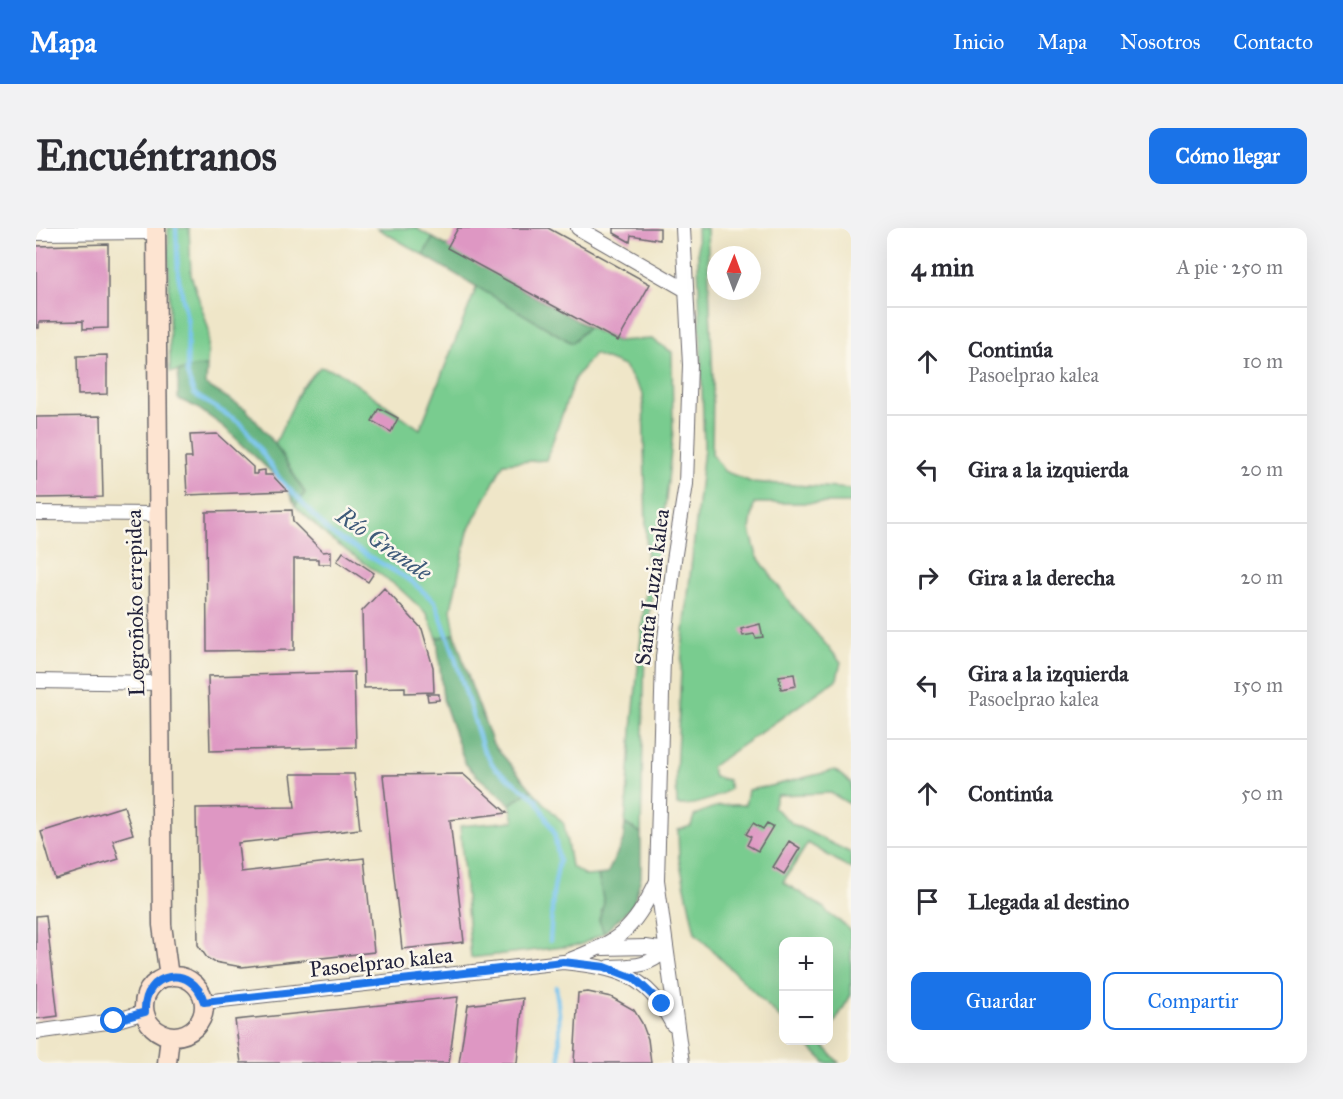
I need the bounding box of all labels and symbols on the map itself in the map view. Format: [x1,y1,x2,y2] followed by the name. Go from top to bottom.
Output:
[707,246,761,300] north arrow
[330,500,438,588] water label: Río Grande
[629,506,675,667] street label: Santa Luzia kalea
[120,508,150,697] street label: Logroñoko errepidea
[308,941,455,983] street label: Pasoelprao kalea
[648,990,674,1016] route end
[100,1007,126,1033] route start

